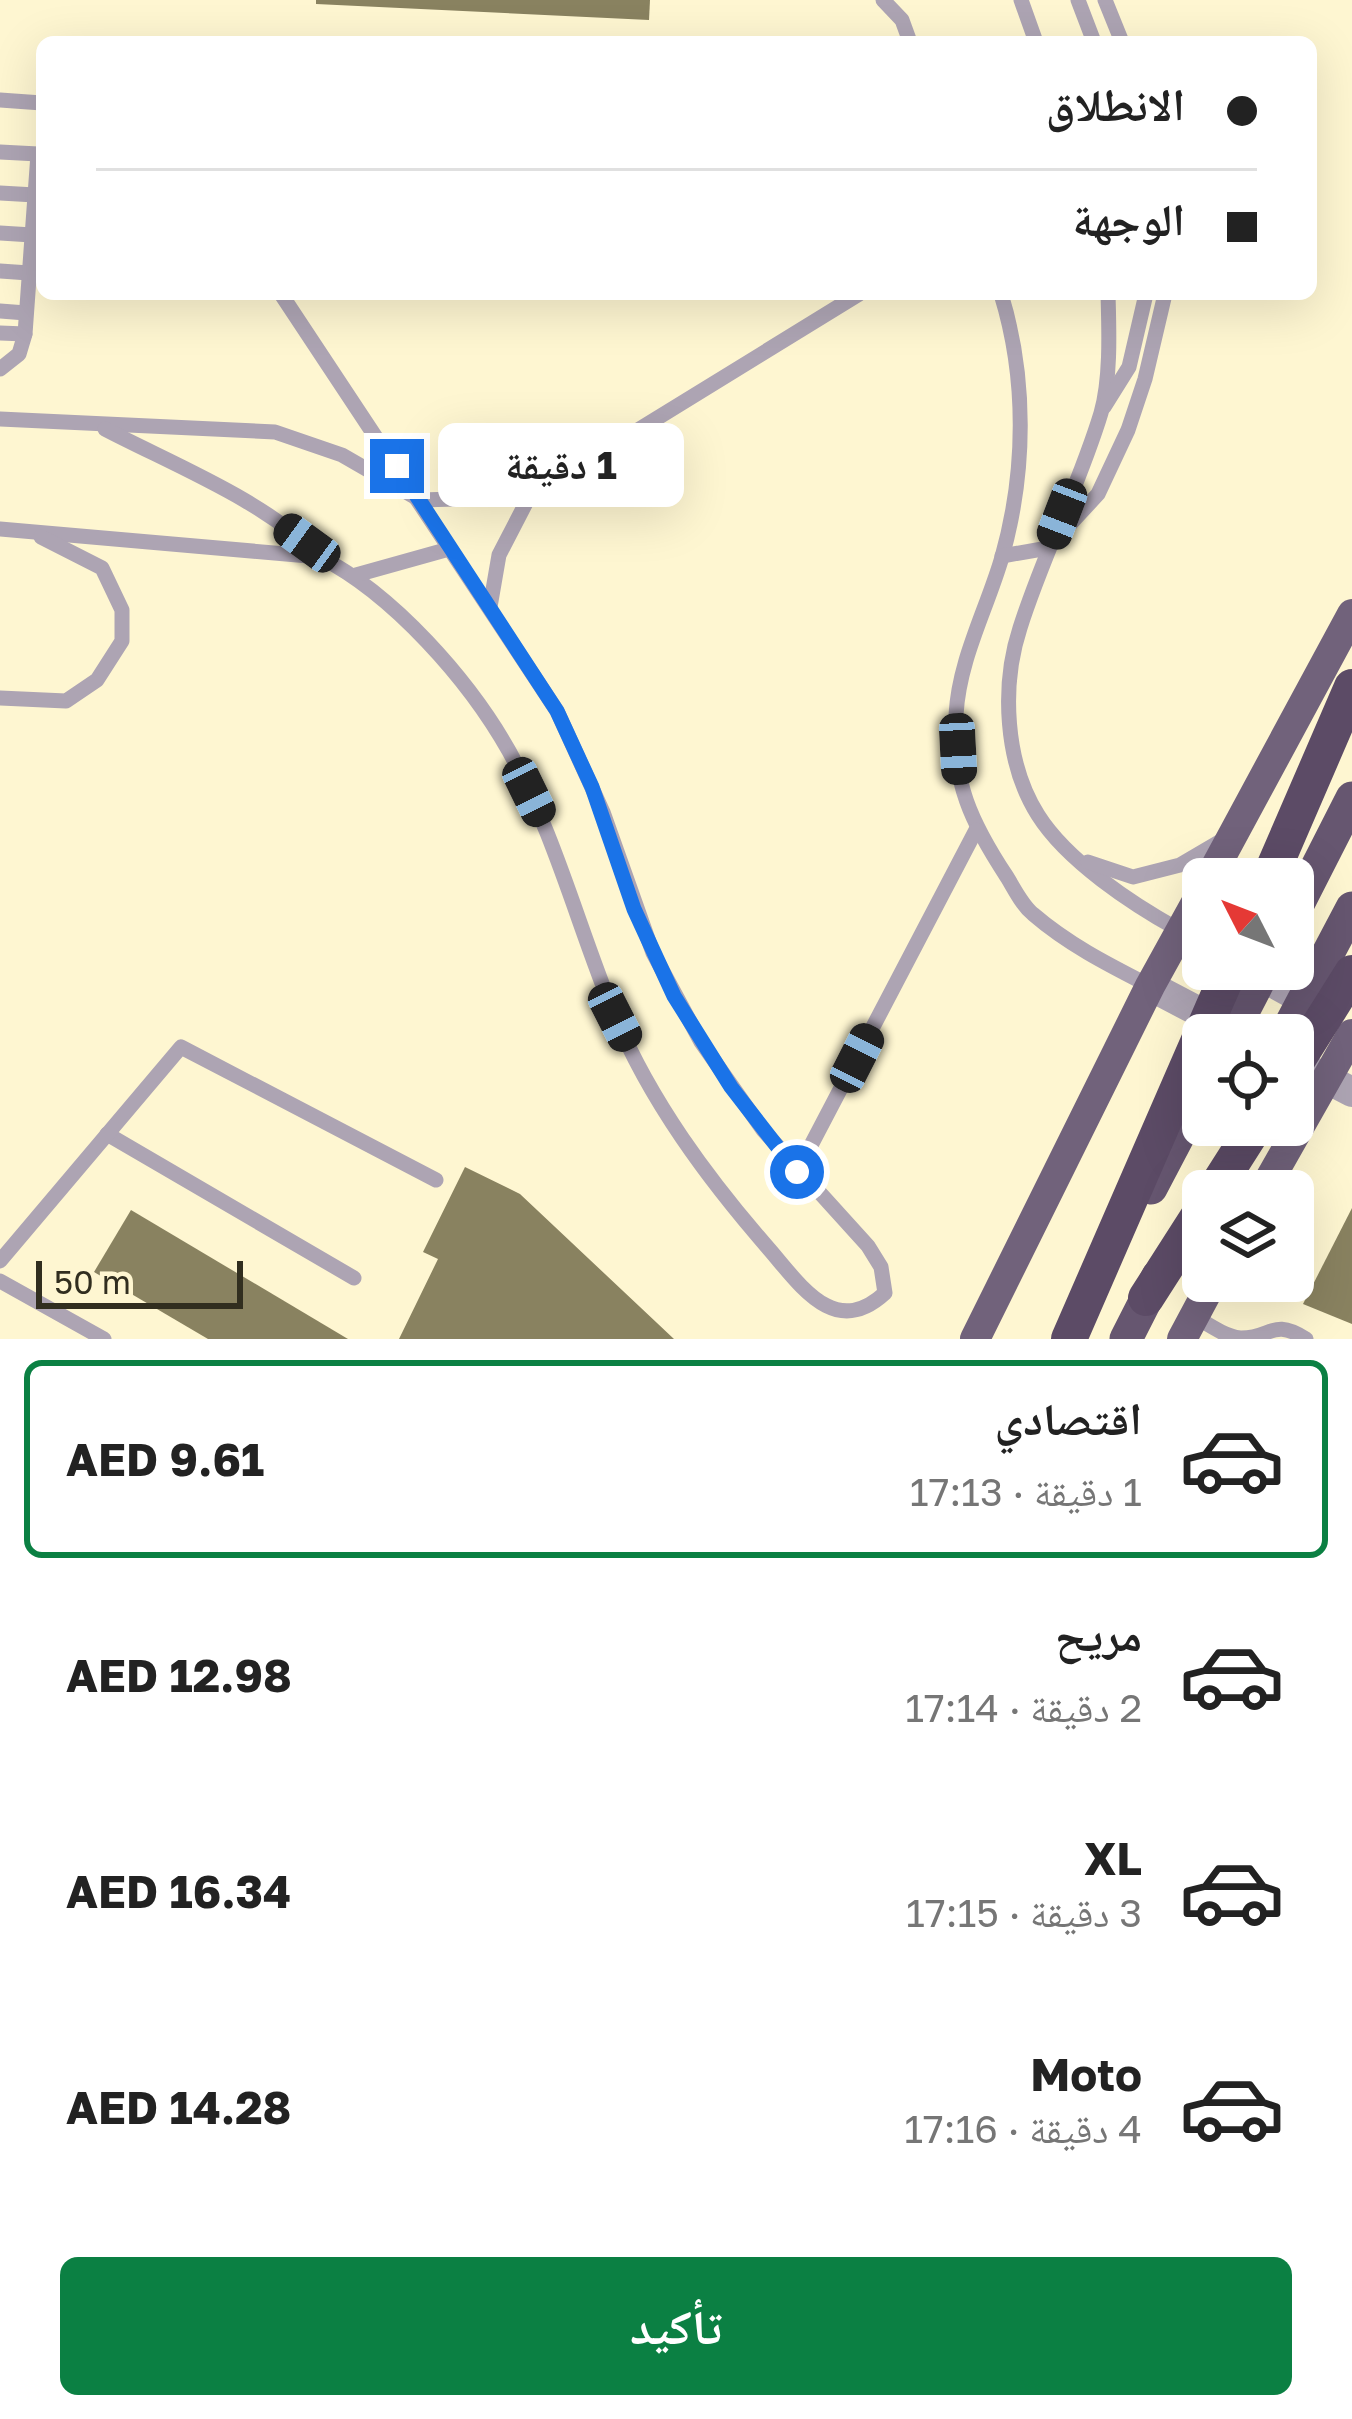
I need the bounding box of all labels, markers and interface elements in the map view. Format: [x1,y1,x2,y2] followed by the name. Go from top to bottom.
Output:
[1046,77,1185,131] text: الانطلاق
[1072,192,1185,246] text: الوجهة
[439,424,685,508] callout: 1 دقيقة
[370,439,424,493] route end
[505,441,617,488] text: 1 دقيقة
[1032,474,1092,554] car
[267,507,347,579] car
[938,712,978,786] car
[497,752,561,832] car
[1182,858,1314,990] north arrow
[1182,858,1314,1302] map controls
[583,977,647,1057] car
[1182,1014,1314,1146] button: locate
[825,1018,889,1098] car
[770,1145,824,1199] route start
[1182,1170,1314,1302] button: layers
[36,1255,243,1308] scale bar
[54,1262,131,1301] text: 50 m
[995,1391,1142,1445] text: اقتصادي
[1178,1405,1286,1513] icon: car
[66,1432,264,1486] text: AED 9.61
[910,1468,1142,1515] text: 1 دقيقة · 17:13
[1055,1607,1142,1661] text: مريح
[1178,1621,1286,1729] icon: car
[66,1648,292,1702] text: AED 12.98
[905,1684,1142,1731] text: 2 دقيقة · 17:14
[1084,1831,1142,1885] text: XL
[1178,1837,1286,1945] icon: car
[66,1864,291,1918] text: AED 16.34
[906,1889,1142,1936] text: 3 دقيقة · 17:15
[1030,2047,1142,2101] text: Moto
[1178,2053,1286,2161] icon: car
[66,2080,291,2134] text: AED 14.28
[904,2105,1142,2152] text: 4 دقيقة · 17:16
[60,2257,1292,2395] button: تأكيد

